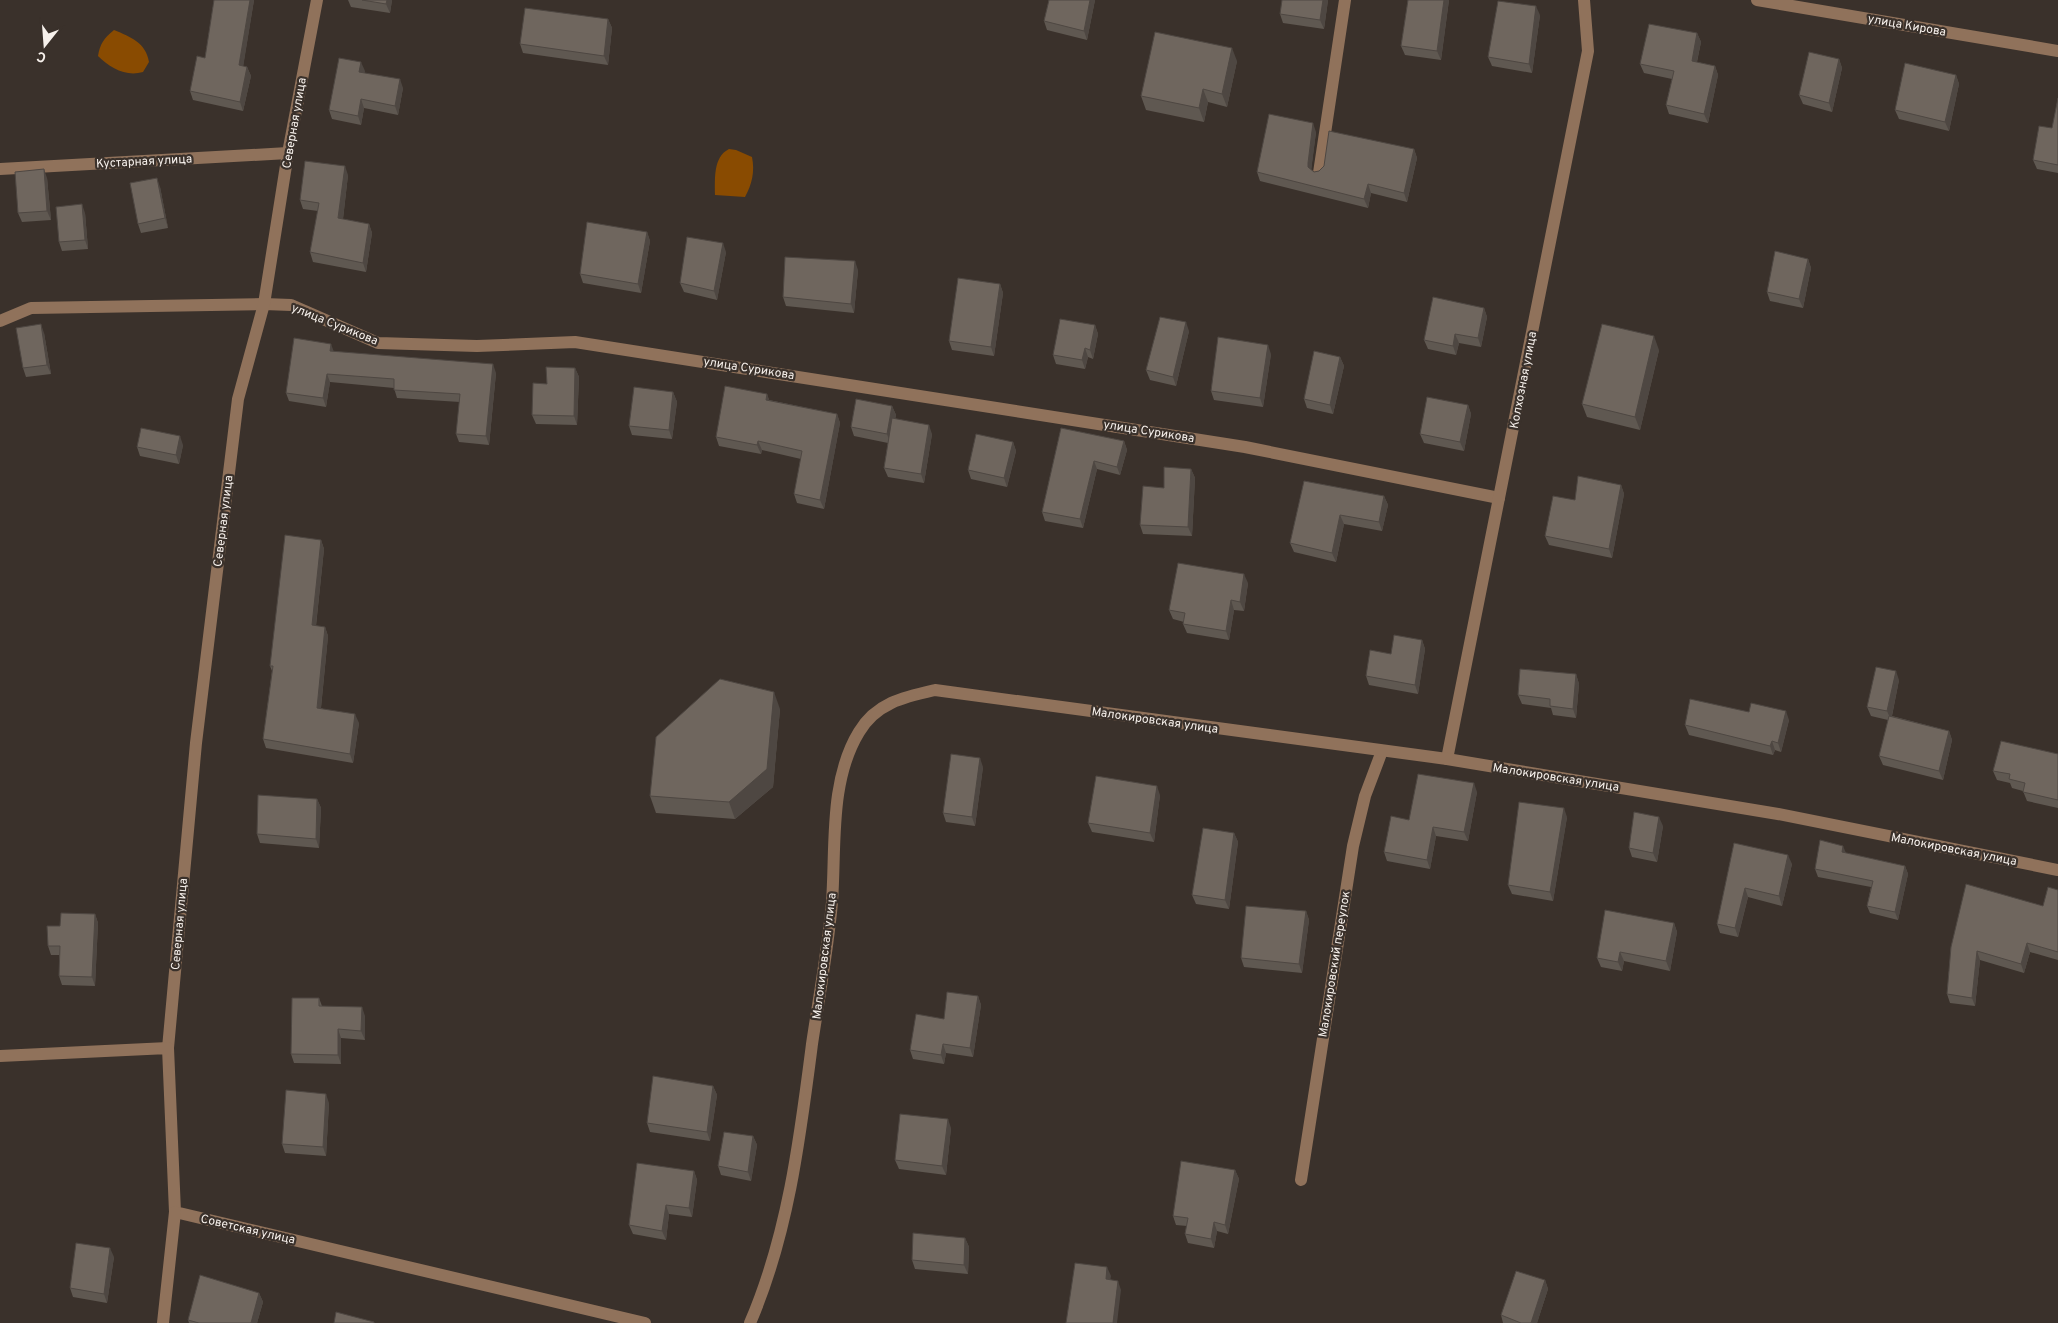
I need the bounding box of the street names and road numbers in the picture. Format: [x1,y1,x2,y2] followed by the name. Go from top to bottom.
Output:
[1866,11,1947,41] street label: улица Кирова
[279,76,311,170] street label: Северная улица
[96,151,193,173] street label: Кустарная улица
[289,300,380,350] street label: улица Сурикова
[1507,330,1541,430] street label: Колхозная улица
[702,354,796,384] street label: улица Сурикова
[1102,417,1196,447] street label: улица Сурикова
[210,474,238,568] street label: Северная улица
[1091,704,1219,738] street label: Малокировская улица
[1492,760,1620,796] street label: Малокировская улица
[1890,830,2018,870] street label: Малокировская улица
[168,878,192,971] street label: Северная улица
[1315,890,1355,1039] street label: Малокировский переулок
[809,892,841,1020] street label: Малокировская улица
[199,1211,297,1249] street label: Советская улица

